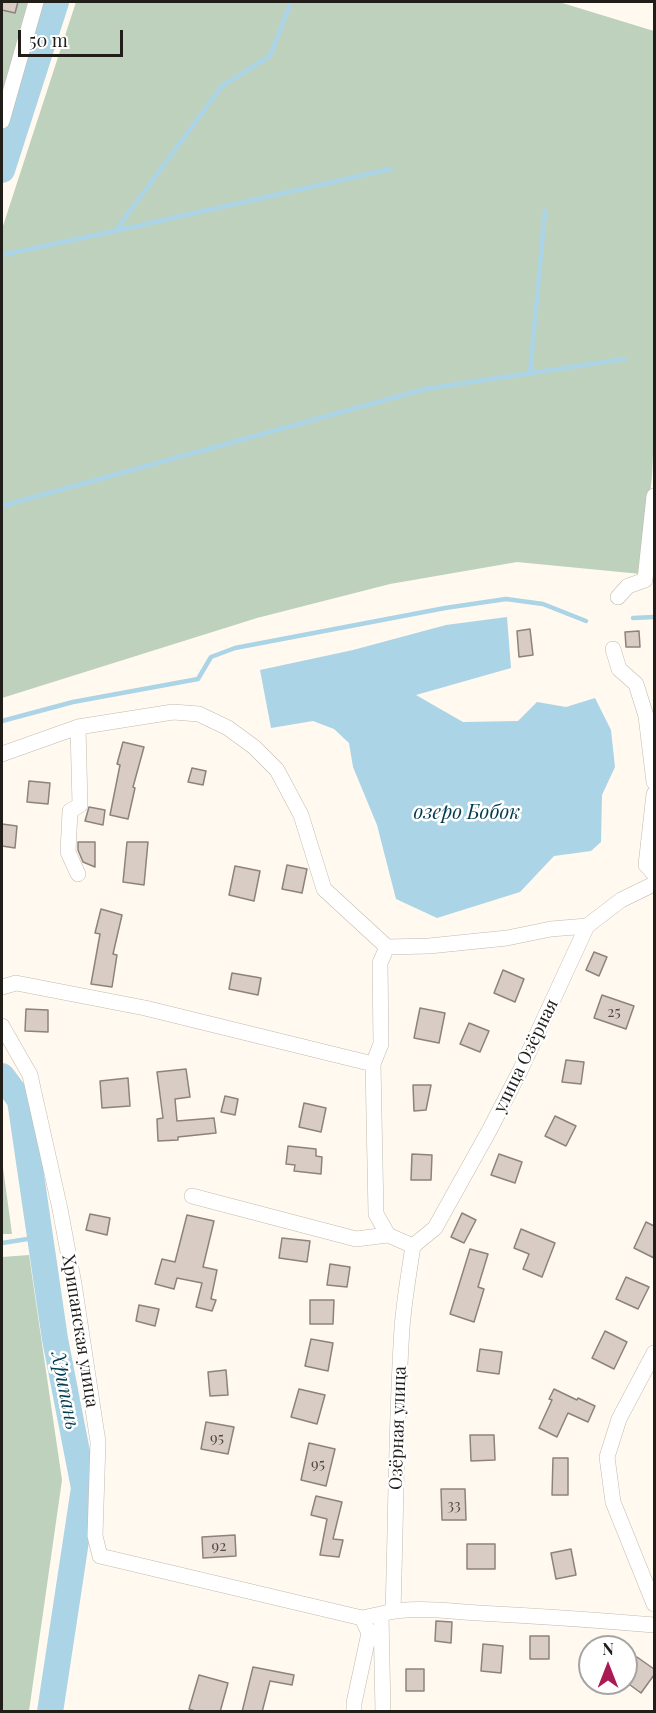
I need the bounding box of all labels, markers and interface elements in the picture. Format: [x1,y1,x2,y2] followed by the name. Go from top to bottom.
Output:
[21,18,126,56] scale bar
[29,28,68,52] text: 50 m
[414,801,520,825] water label: озеро Бобок
[489,996,563,1116] street label: улица Озёрная
[607,1003,621,1021] house number: 25
[57,1253,103,1409] street label: Хрипанская улица
[46,1350,84,1432] water label: Хрипань
[385,1366,411,1490] street label: Озёрная улица
[210,1429,224,1447] house number: 95
[311,1455,325,1473] house number: 95
[447,1496,461,1514] house number: 33
[212,1537,226,1555] house number: 92
[578,1635,638,1695] north arrow
[602,1638,614,1659] text: N

